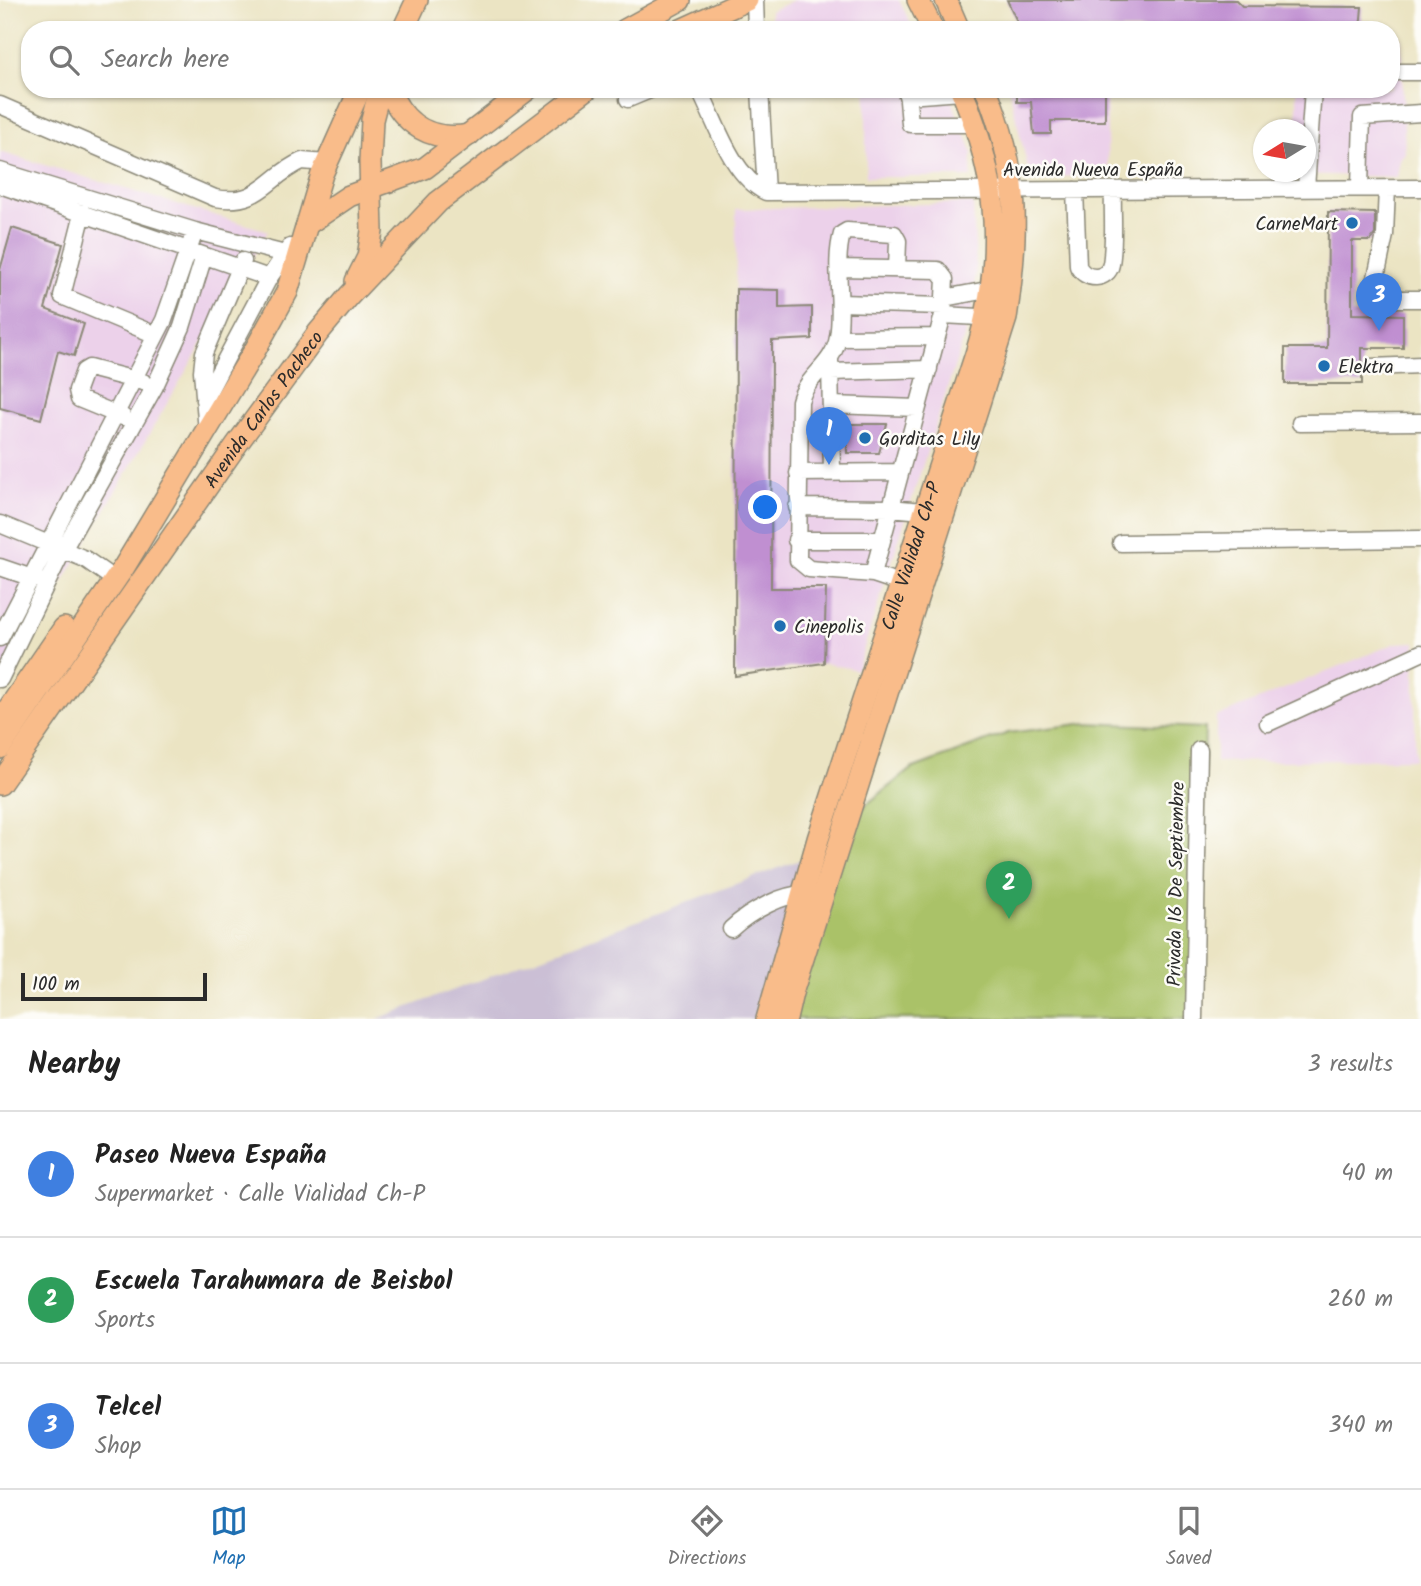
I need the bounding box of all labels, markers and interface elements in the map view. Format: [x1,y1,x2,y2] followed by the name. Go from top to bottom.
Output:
[21,21,1400,98] search box
[101,39,229,81] text: Search here
[45,41,83,79] icon: search
[1253,119,1316,182] north arrow
[1003,156,1183,186] street label: Avenida Nueva España
[1255,210,1339,240] place label: CarneMart
[1344,215,1360,231] marker: CarneMart
[1356,273,1402,331] pin: 3
[197,325,332,495] street label: Avenida Carlos Pacheco
[1338,353,1394,383] place label: Elektra
[1316,358,1332,374] marker: Elektra
[806,407,852,465] pin: 1
[879,425,981,455] place label: Gorditas Lily
[857,430,873,446] marker: Gorditas Lily
[874,478,951,635] street label: Calle Vialidad Ch-P
[748,490,782,524] your location
[794,613,864,643] place label: Cinepolis
[772,618,788,634] marker: Cinepolis
[1160,781,1194,987] street label: Privada 16 De Septiembre
[986,861,1032,919] pin: 2
[21,970,206,1002] scale bar
[32,970,80,1000] text: 100 m
[28,1041,120,1089] text: Nearby
[1307,1047,1393,1083] text: 3 results
[95,1135,327,1177] text: Paseo Nueva España
[48,1156,54,1192] text: 1
[1341,1156,1393,1192] text: 40 m
[95,1177,425,1213] text: Supermarket · Calle Vialidad Ch-P
[95,1261,452,1303] text: Escuela Tarahumara de Beisbol
[44,1282,58,1318] text: 2
[1328,1282,1393,1318] text: 260 m
[95,1303,155,1339] text: Sports
[95,1387,161,1429] text: Telcel
[45,1408,57,1444] text: 3
[1328,1408,1393,1444] text: 340 m
[95,1429,141,1465] text: Shop
[210,1502,248,1574] tab: Map
[668,1502,746,1574] tab: Directions
[1166,1502,1211,1574] tab: Saved

